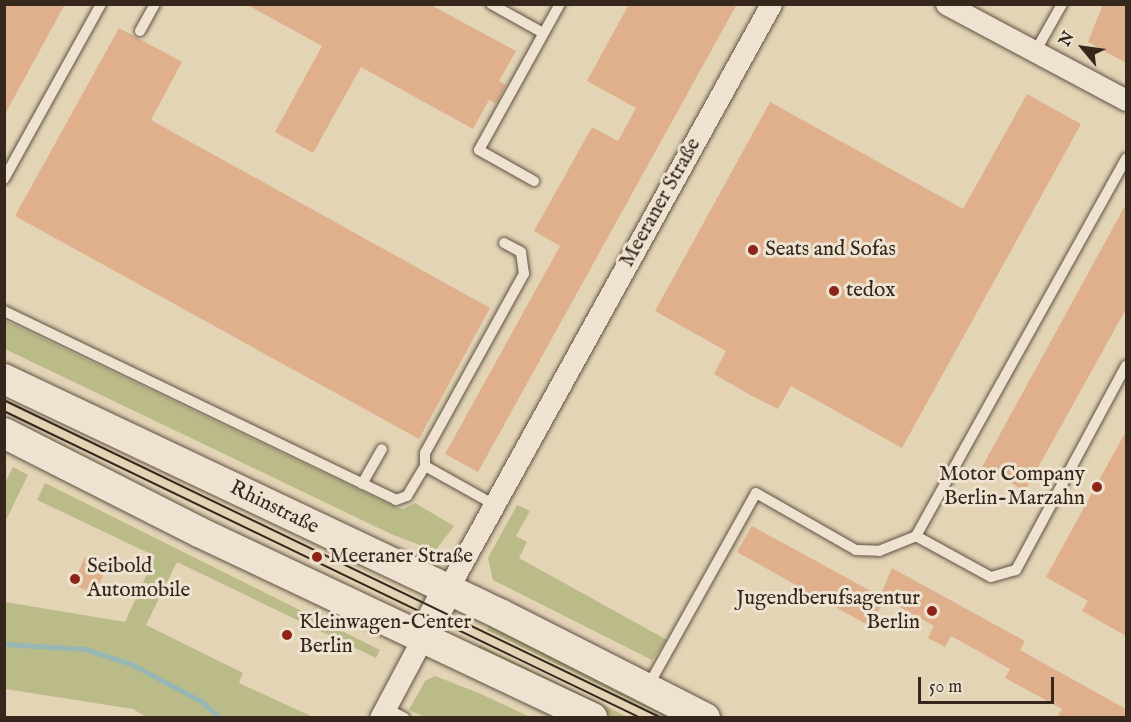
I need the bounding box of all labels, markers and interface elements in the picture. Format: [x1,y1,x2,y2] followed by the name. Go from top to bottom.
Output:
[1053,18,1113,78] north arrow
[1055,28,1079,50] text: N
[615,134,707,272] street label: Meeraner Straße
[765,237,896,263] place label: Seats and Sofas
[746,243,760,257] marker: Seats and Sofas
[846,278,895,304] place label: tedox
[827,284,841,298] marker: tedox
[939,462,1085,512] place label: Motor Company Berlin-Marzahn
[225,476,323,540] street label: Rhinstraße
[1090,480,1104,494] marker: Motor Company Berlin-Marzahn
[329,544,473,570] place label: Meeraner Straße
[310,550,324,564] marker: Meeraner Straße
[87,554,190,604] place label: Seibold Automobile
[68,572,82,586] marker: Seibold Automobile
[736,586,920,636] place label: Jugendberufsagentur Berlin
[925,604,939,618] marker: Jugendberufsagentur Berlin
[299,610,471,660] place label: Kleinwagen-Center Berlin
[280,628,294,642] marker: Kleinwagen-Center Berlin
[921,665,1058,703] scale bar
[929,676,962,699] text: 50 m

